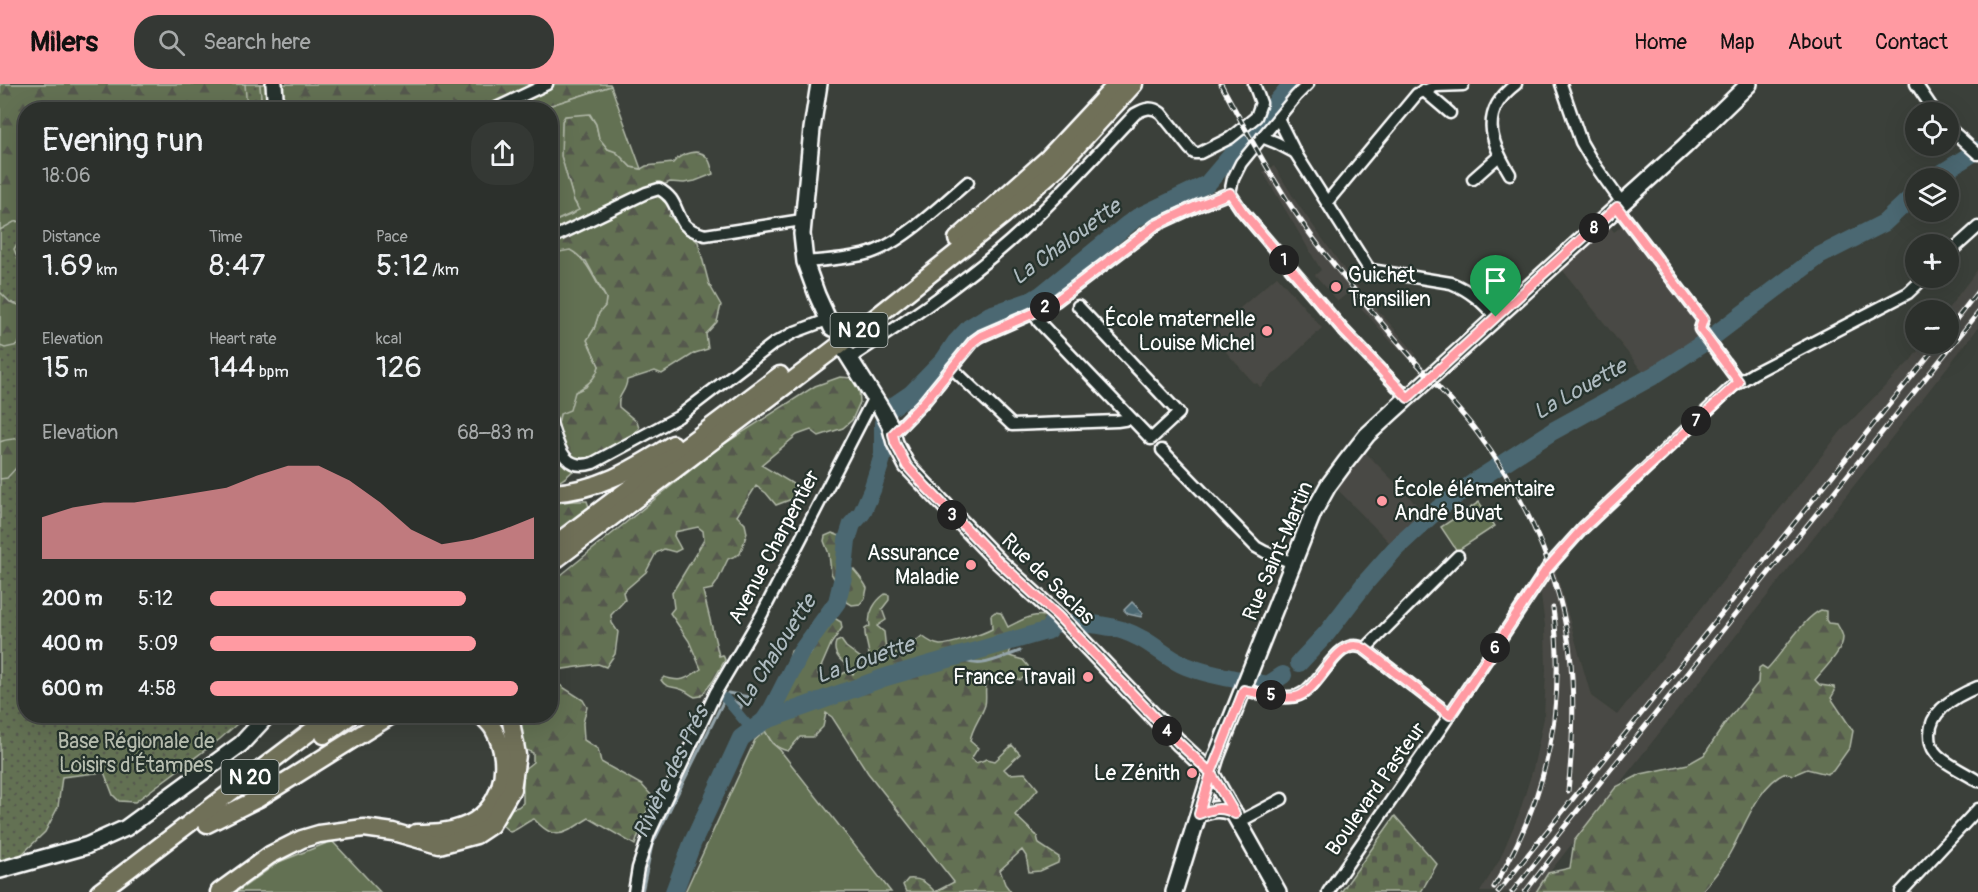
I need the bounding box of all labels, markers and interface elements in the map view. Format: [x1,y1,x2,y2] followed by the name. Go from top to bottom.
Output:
[134,15,554,69] search box
[30,25,98,60] text: Milers
[155,26,188,59] icon: search
[203,28,311,56] text: Search here
[1634,29,1687,56] text: Home
[1720,29,1755,56] text: Map
[1788,29,1842,56] text: About
[1875,29,1948,56] text: Contact
[1905,102,1959,354] map controls
[1905,102,1959,156] button: locate
[42,120,203,161] text: Evening run
[471,122,534,185] button: share
[42,163,91,188] text: 18:06
[1905,168,1959,222] button: layers
[1006,191,1128,291] water label: La Chalouette
[1579,213,1609,243] pin: 8
[1590,218,1598,238] text: 8
[42,227,101,247] text: Distance
[209,227,242,247] text: Time
[376,227,408,247] text: Pace
[1905,234,1959,288] button: +
[1269,245,1299,275] pin: 1
[42,247,93,284] text: 1.69
[209,247,265,284] text: 8:47
[376,247,429,284] text: 5:12
[1281,250,1287,270] text: 1
[1470,255,1521,317] pin
[93,260,118,280] text: km
[429,260,459,280] text: /km
[1348,262,1431,313] place label: Guichet Transilien
[1479,264,1512,297] icon: arrive
[1329,280,1343,294] marker: Guichet Transilien
[1030,292,1060,322] pin: 2
[1041,297,1049,317] text: 2
[1905,300,1959,354] button: −
[1105,306,1256,357] place label: École maternelle Louise Michel
[830,313,888,347] road number: N 20
[1260,324,1274,338] marker: École maternelle Louise Michel
[42,329,103,349] text: Elevation
[209,329,276,349] text: Heart rate
[376,329,402,349] text: kcal
[42,349,70,386] text: 15
[209,349,256,386] text: 144
[376,349,422,386] text: 126
[1529,351,1633,426] water label: La Louette
[70,362,88,382] text: m
[256,362,289,382] text: bpm
[1681,406,1711,436] pin: 7
[1692,411,1700,431] text: 7
[42,420,118,445] text: Elevation
[457,420,534,445] text: 68–83 m
[722,465,826,629] street label: Avenue Charpentier
[1394,476,1555,527] place label: École élémentaire André Buvat
[1237,477,1319,625] street label: Rue Saint-Martin
[1375,494,1389,508] marker: École élémentaire André Buvat
[937,500,967,530] pin: 3
[948,505,956,525] text: 3
[996,528,1101,631] street label: Rue de Saclas
[867,540,960,591] place label: Assurance Maladie
[964,558,978,572] marker: Assurance Maladie
[42,586,103,611] text: 200 m
[138,586,173,611] text: 5:12
[729,587,824,713] water label: La Chalouette
[812,629,920,690] water label: La Louette
[42,631,103,656] text: 400 m
[138,631,178,656] text: 5:09
[1480,633,1510,663] pin: 6
[1490,638,1500,658] text: 6
[953,664,1076,691] place label: France Travail
[1081,670,1095,684] marker: France Travail
[42,676,103,701] text: 600 m
[138,676,176,701] text: 4:58
[1256,680,1286,710] pin: 5
[1267,685,1275,705] text: 5
[627,699,716,843] water label: Rivière des Prés
[1152,716,1182,746] pin: 4
[1320,717,1432,861] street label: Boulevard Pasteur
[1162,721,1172,741] text: 4
[57,728,215,779] park label: Base Régionale de Loisirs d'Étampes
[222,760,278,794] road number: N 20
[1094,760,1180,787] place label: Le Zénith
[1185,766,1199,780] marker: Le Zénith

